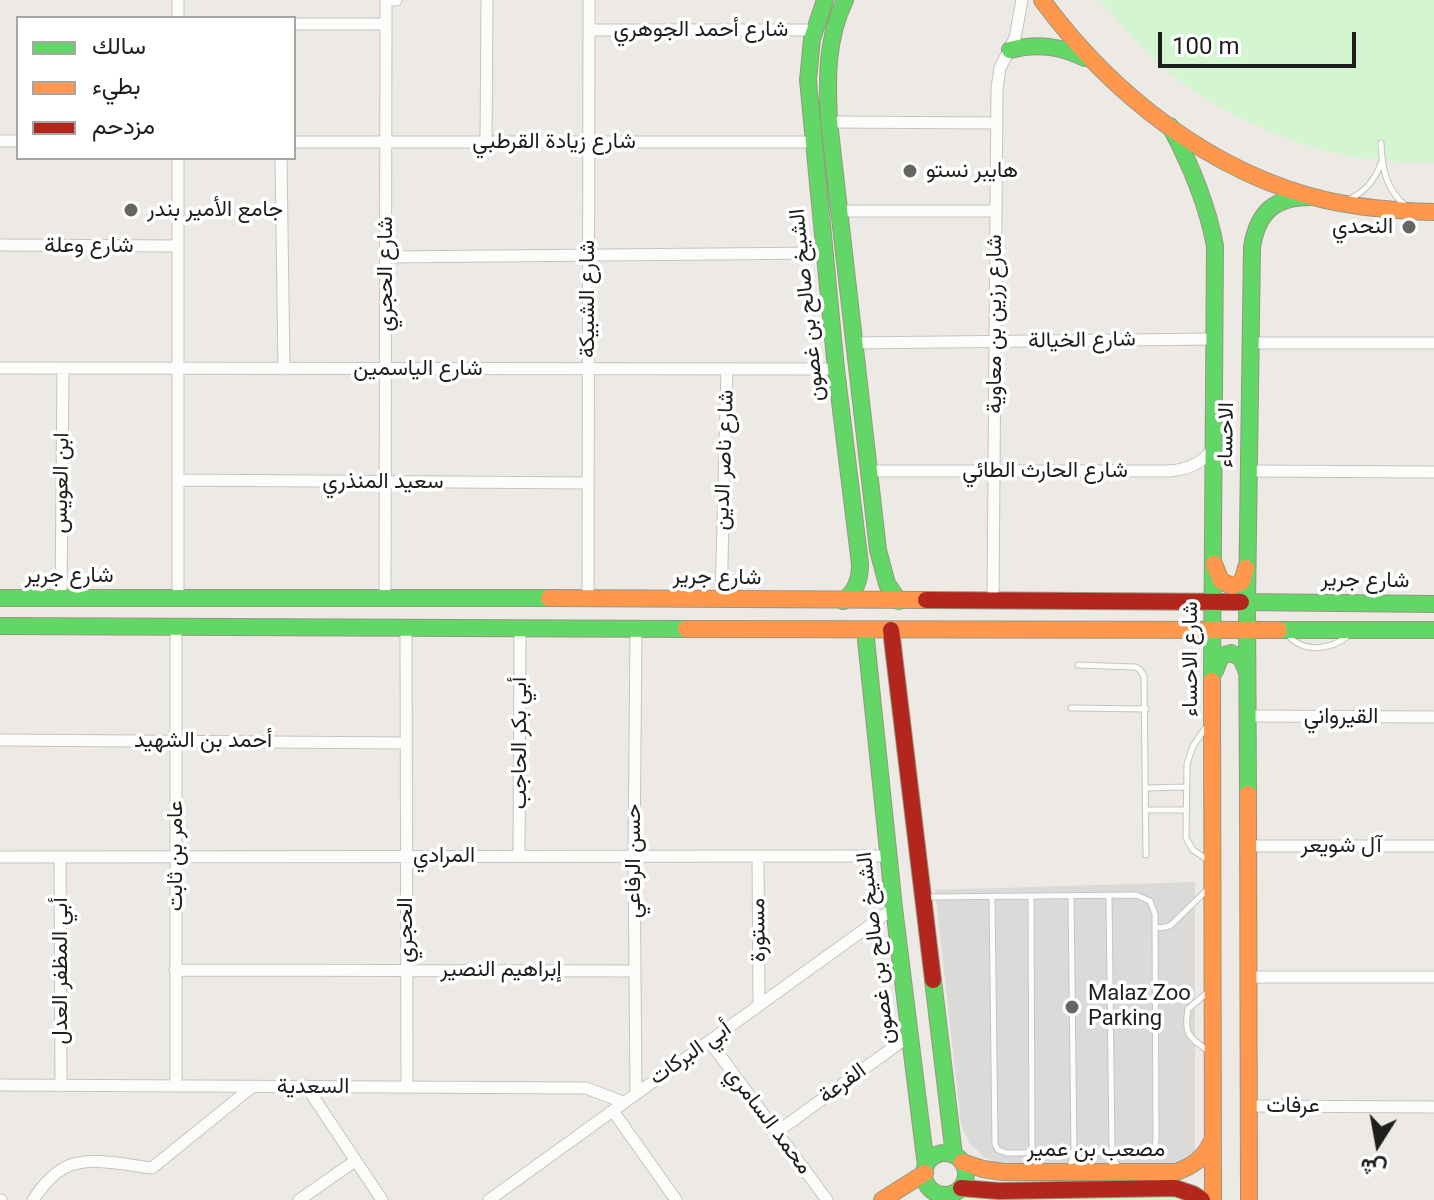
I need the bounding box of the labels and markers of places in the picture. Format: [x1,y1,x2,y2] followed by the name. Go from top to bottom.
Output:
[926,158,1018,184] place label: هايبر نستو
[901,162,919,180] marker: هايبر نستو
[147,197,283,223] place label: جامع الأمير بندر
[122,201,140,219] marker: جامع الأمير بندر
[1332,214,1393,240] place label: النحدي
[1400,218,1418,236] marker: النحدي
[1088,981,1191,1032] place label: Malaz Zoo Parking
[1063,998,1081,1016] marker: Malaz Zoo Parking

